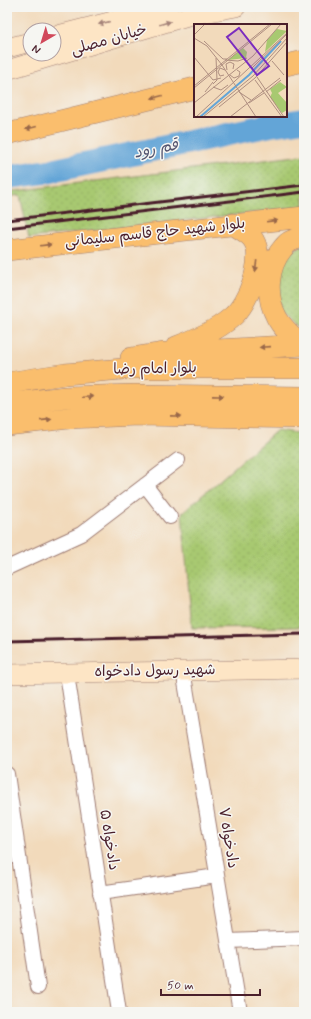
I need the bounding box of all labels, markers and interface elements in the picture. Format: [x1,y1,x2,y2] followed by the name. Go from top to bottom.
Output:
[69,20,149,60] street label: خیابان مصلی
[160,20,172,26] one-way arrow
[97,21,110,27] one-way arrow
[22,22,62,62] north arrow
[194,24,287,117] inset map
[29,41,44,57] text: N
[151,95,163,101] one-way arrow
[25,125,37,131] one-way arrow
[132,134,181,165] water label: قم رود
[64,214,246,253] street label: بلوار شهید حاج قاسم سلیمانی
[266,218,278,224] one-way arrow
[40,242,52,248] one-way arrow
[253,259,259,272] one-way arrow
[259,343,271,350] one-way arrow
[113,358,197,380] street label: بلوار امام رضا
[82,393,94,400] one-way arrow
[212,393,225,399] one-way arrow
[170,413,183,419] one-way arrow
[40,417,52,424] one-way arrow
[94,660,216,682] street label: شهید رسول دادخواه
[213,806,243,870] street label: دادخواه ۷
[94,808,124,872] street label: دادخواه ۵
[161,971,260,997] scale bar
[167,978,194,994] text: 50 m

